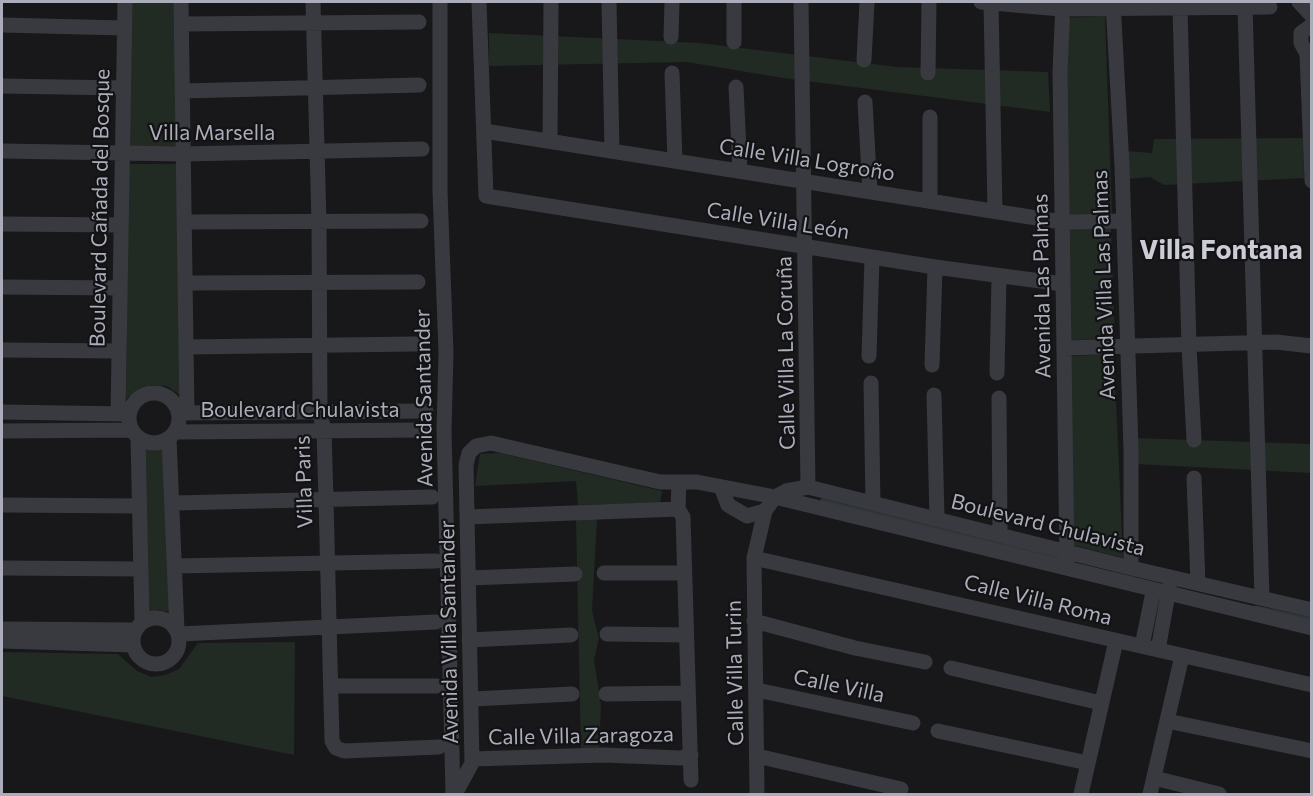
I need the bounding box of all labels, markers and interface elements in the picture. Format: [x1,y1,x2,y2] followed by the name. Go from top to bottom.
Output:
[85,69,115,347] street label: Boulevard Cañada del Bosque
[149,120,275,146] street label: Villa Marsella
[717,134,897,186] street label: Calle Villa Logroño
[1087,170,1121,400] street label: Avenida Villa Las Palmas
[1028,193,1056,379] street label: Avenida Las Palmas
[705,197,851,245] street label: Calle Villa León
[1139,234,1303,266] district label: Villa Fontana
[772,256,800,450] street label: Calle Villa La Coruña
[410,309,438,487] street label: Avenida Santander
[200,397,400,423] street label: Boulevard Chulavista
[290,435,318,529] street label: Villa Paris
[948,489,1148,561] street label: Boulevard Chulavista
[434,520,464,744] street label: Avenida Villa Santander
[961,569,1115,631] street label: Calle Villa Roma
[721,600,749,746] street label: Calle Villa Turin
[791,664,887,708] street label: Calle Villa
[488,722,674,750] street label: Calle Villa Zaragoza

